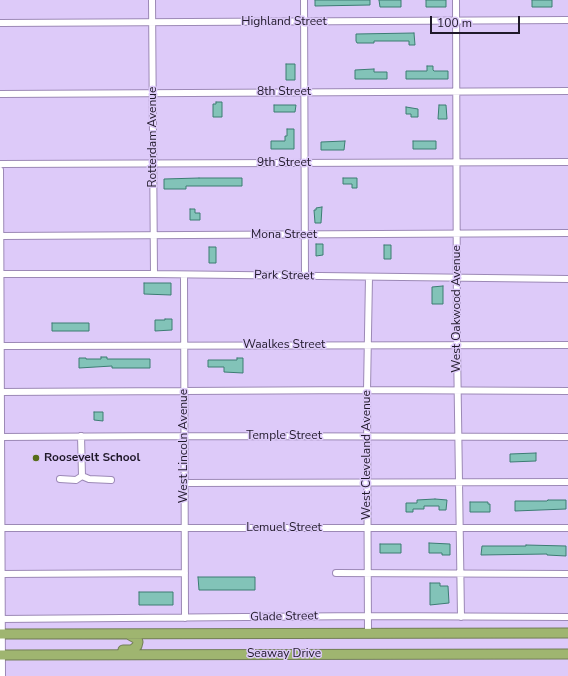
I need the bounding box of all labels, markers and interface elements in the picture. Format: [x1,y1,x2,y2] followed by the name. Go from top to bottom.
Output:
[432,8,522,34] scale bar
[241,15,327,29] street label: Highland Street
[437,15,472,31] text: 100 m
[257,85,311,99] street label: 8th Street
[146,87,160,187] street label: Rotterdam Avenue
[257,156,311,170] street label: 9th Street
[251,228,317,242] street label: Mona Street
[450,245,464,373] street label: West Oakwood Avenue
[254,268,314,284] street label: Park Street
[243,338,325,352] street label: Waalkes Street
[177,389,191,503] street label: West Lincoln Avenue
[360,390,374,520] street label: West Cleveland Avenue
[246,429,322,443] street label: Temple Street
[44,451,140,465] place label: Roosevelt School
[31,453,41,463] marker: Roosevelt School
[246,521,322,535] street label: Lemuel Street
[250,609,318,625] street label: Glade Street
[247,647,321,661] street label: Seaway Drive

